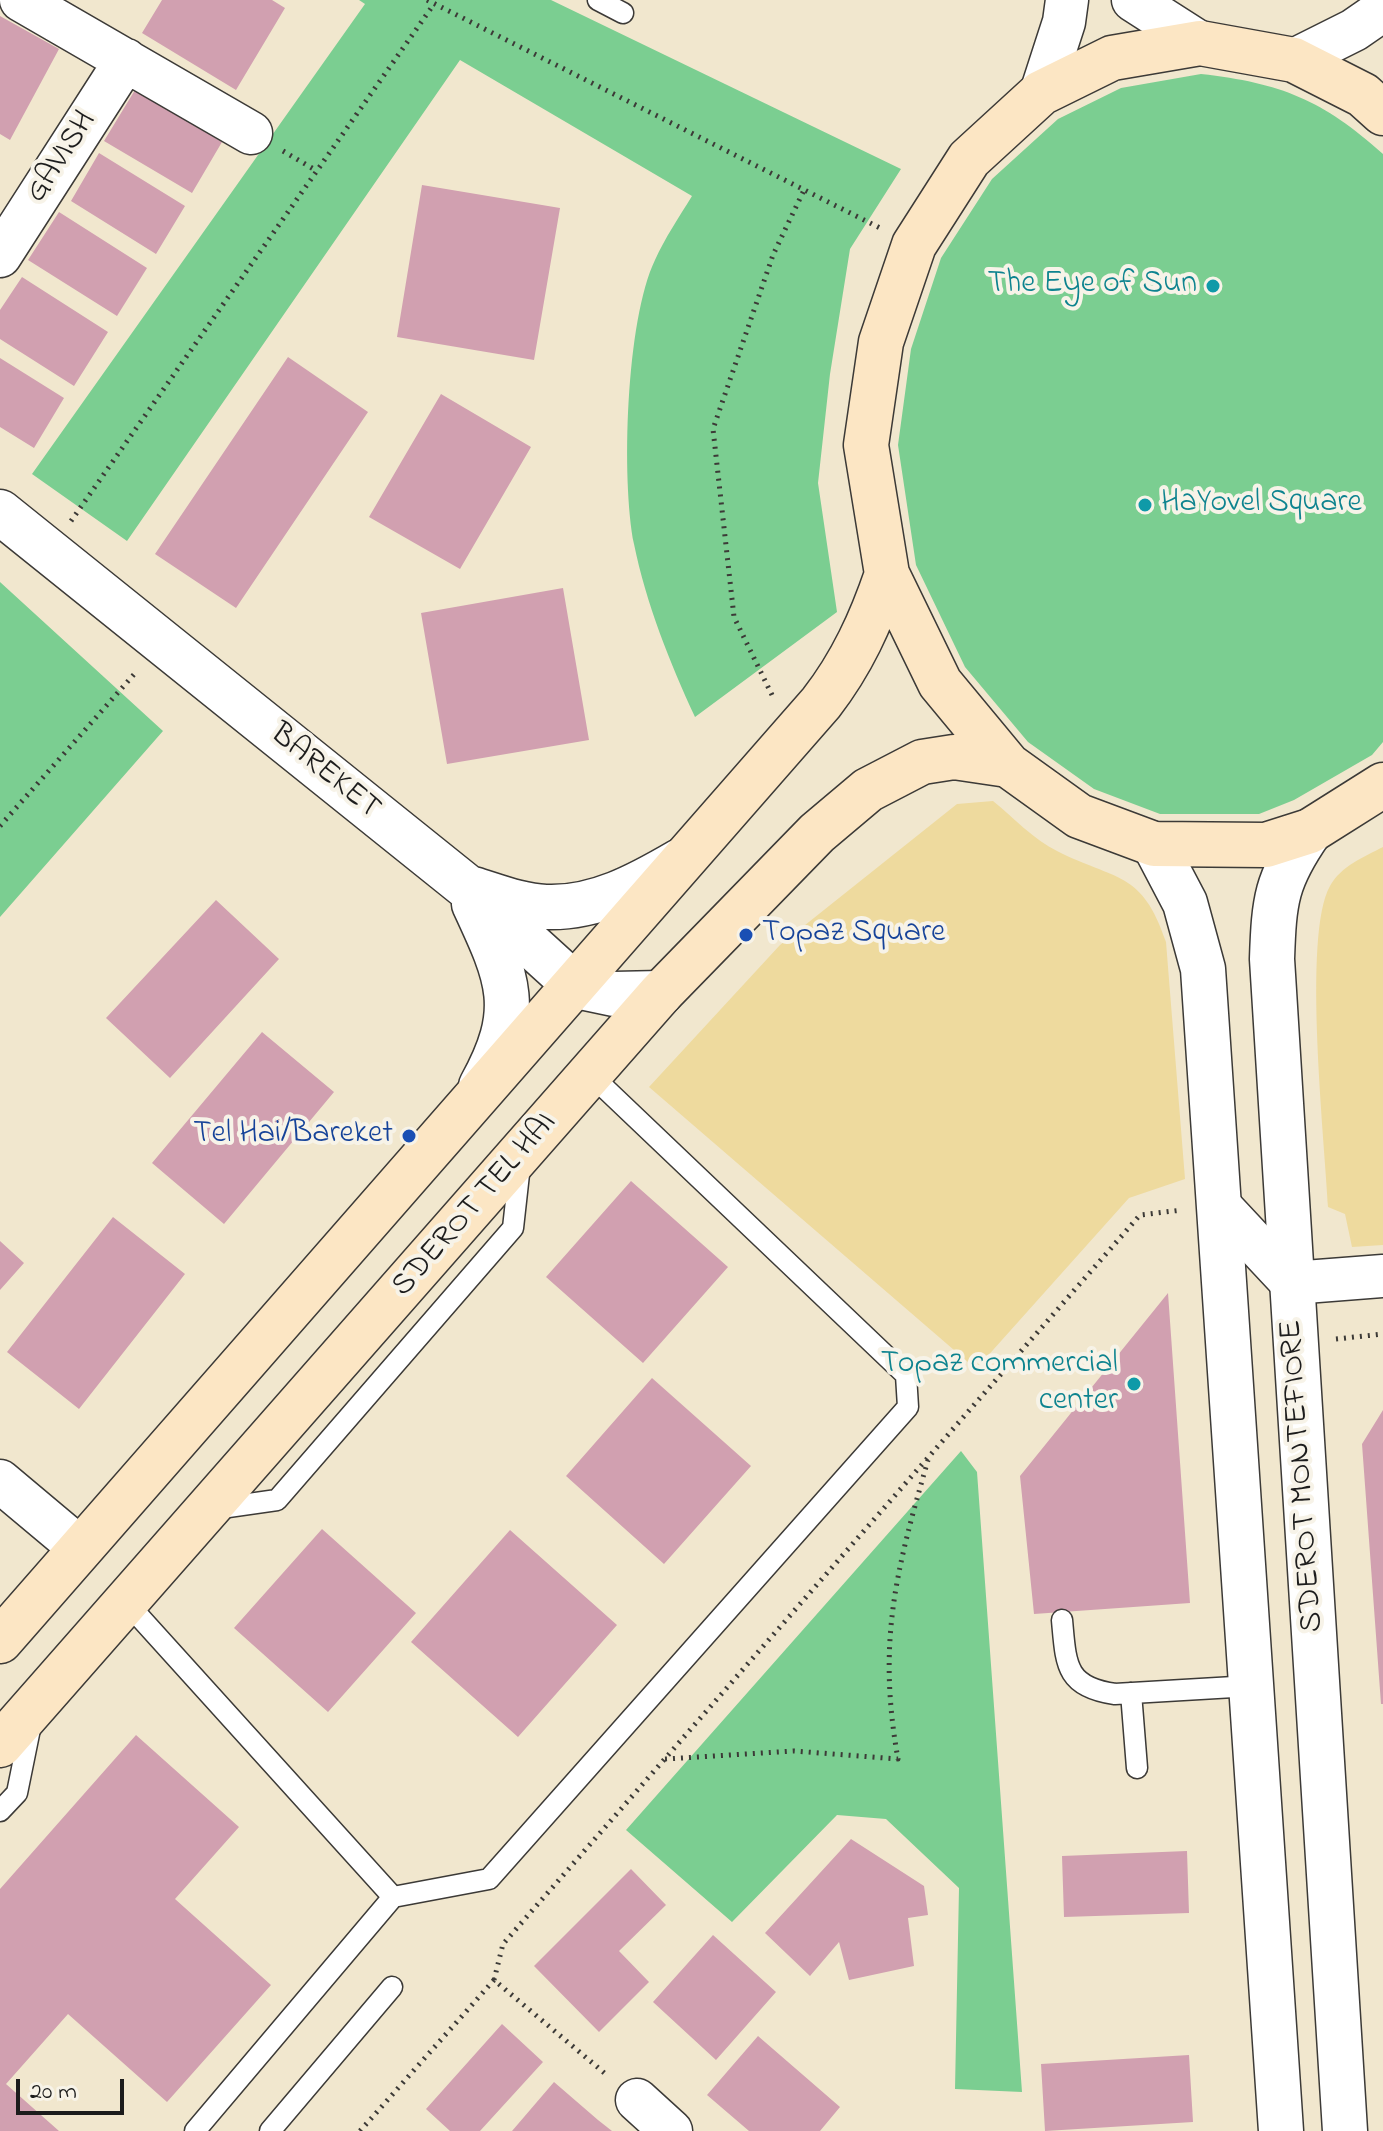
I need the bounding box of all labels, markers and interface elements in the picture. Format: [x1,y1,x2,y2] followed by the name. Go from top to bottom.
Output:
[19,105,107,211] street label: GAVISH
[988,267,1197,305] place label: The Eye of Sun
[1204,277,1222,295] marker: The Eye of Sun
[1161,486,1362,524] place label: HaYovel Square
[1136,496,1154,514] marker: HaYovel Square
[261,717,387,829] street label: BAREKET
[762,916,945,954] place label: Topaz Square
[737,926,755,944] marker: Topaz Square
[385,1106,567,1306] street label: SDEROT TEL HAI
[193,1117,393,1155] place label: Tel Hai/Bareket
[400,1127,418,1145] marker: Tel Hai/Bareket
[1274,1319,1334,1633] street label: SDEROT MONTEFIORE
[881,1347,1118,1422] place label: Topaz commercial center
[1125,1375,1143,1393] marker: Topaz commercial center
[20,2063,128,2113] scale bar
[30,2075,77,2110] text: 20 m

